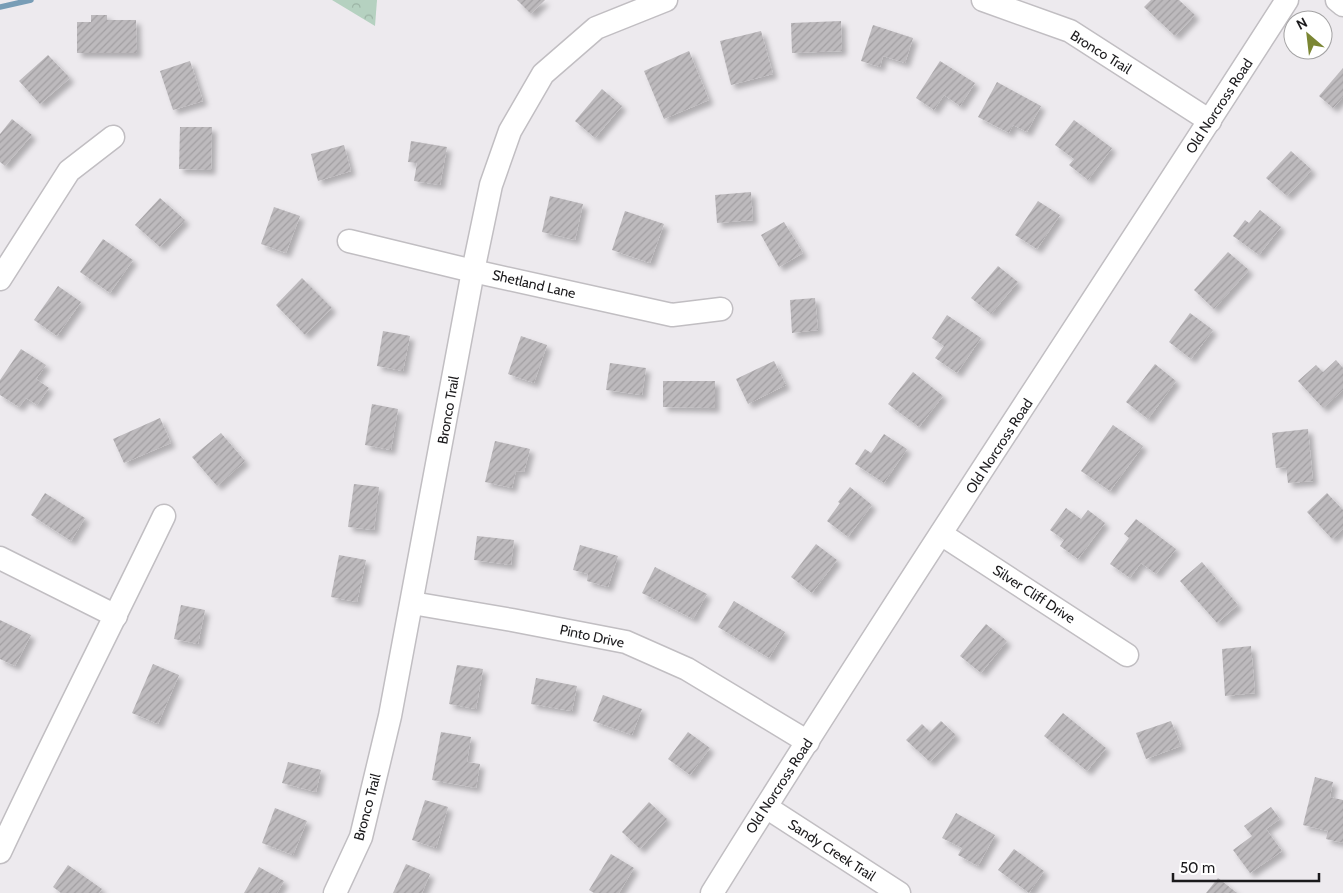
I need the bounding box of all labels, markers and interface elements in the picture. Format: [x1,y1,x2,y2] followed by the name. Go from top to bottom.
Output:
[1283,10,1333,60] north arrow
[1293,13,1310,34] text: N
[1067,26,1135,78] street label: Bronco Trail
[1182,55,1256,157] street label: Old Norcross Road
[491,266,577,302] street label: Shetland Lane
[433,374,463,445] street label: Bronco Trail
[962,395,1036,497] street label: Old Norcross Road
[989,561,1079,627] street label: Silver Cliff Drive
[558,620,626,652] street label: Pinto Drive
[742,735,816,837] street label: Old Norcross Road
[349,771,385,843] street label: Bronco Trail
[785,815,880,885] street label: Sandy Creek Trail
[1173,850,1319,882] scale bar
[1180,859,1215,877] text: 50 m

